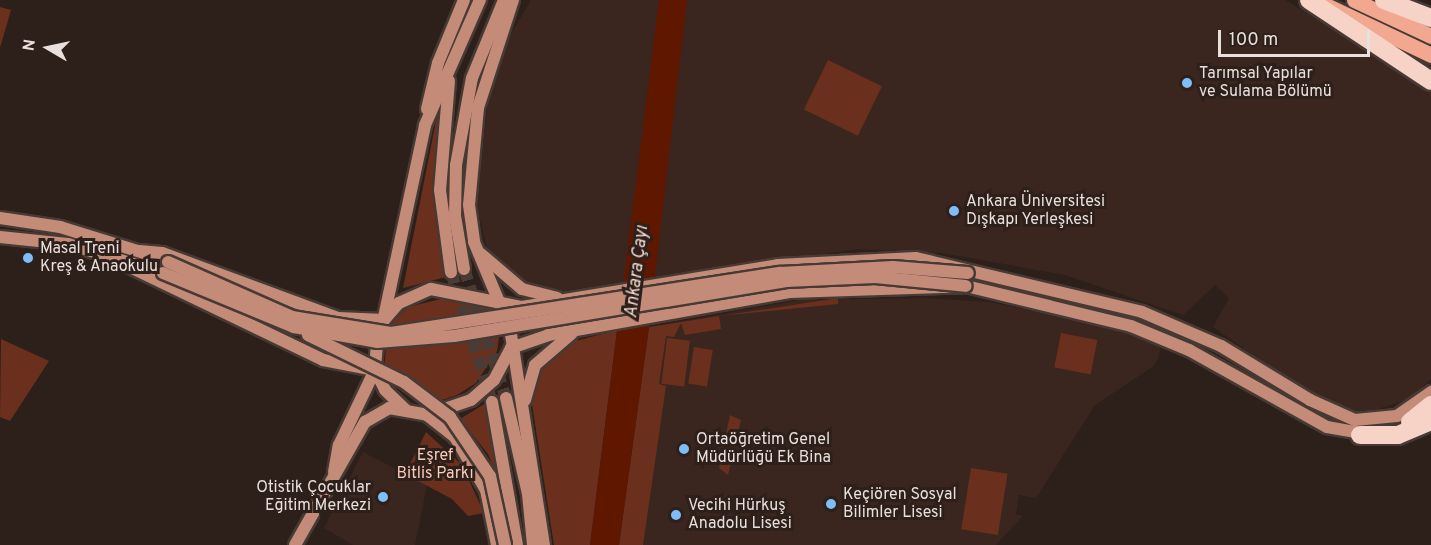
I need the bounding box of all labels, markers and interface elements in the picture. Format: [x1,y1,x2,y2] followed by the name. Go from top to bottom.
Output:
[18,18,78,78] north arrow
[1221,18,1372,56] scale bar
[1229,29,1278,52] text: 100 m
[19,38,41,52] text: N
[1199,64,1332,102] place label: Tarımsal Yapılar ve Sulama Bölümü
[1180,76,1194,90] marker: Tarımsal Yapılar ve Sulama Bölümü
[966,192,1105,230] place label: Ankara Üniversitesi Dışkapı Yerleşkesi
[947,204,961,218] marker: Ankara Üniversitesi Dışkapı Yerleşkesi
[622,225,654,319] water label: Ankara Çayı
[40,239,159,277] place label: Masal Treni Kreş & Anaokulu
[21,251,35,265] marker: Masal Treni Kreş & Anaokulu
[696,430,831,468] place label: Ortaöğretim Genel Müdürlüğü Ek Bina
[677,442,691,456] marker: Ortaöğretim Genel Müdürlüğü Ek Bina
[396,446,474,484] park label: Eşref Bitlis Parkı
[256,478,371,516] place label: Otistik Çocuklar Eğitim Merkezi
[843,485,957,523] place label: Keçiören Sosyal Bilimler Lisesi
[376,490,390,504] marker: Otistik Çocuklar Eğitim Merkezi
[688,496,792,534] place label: Vecihi Hürkuş Anadolu Lisesi
[824,497,838,511] marker: Keçiören Sosyal Bilimler Lisesi
[669,508,683,522] marker: Vecihi Hürkuş Anadolu Lisesi

